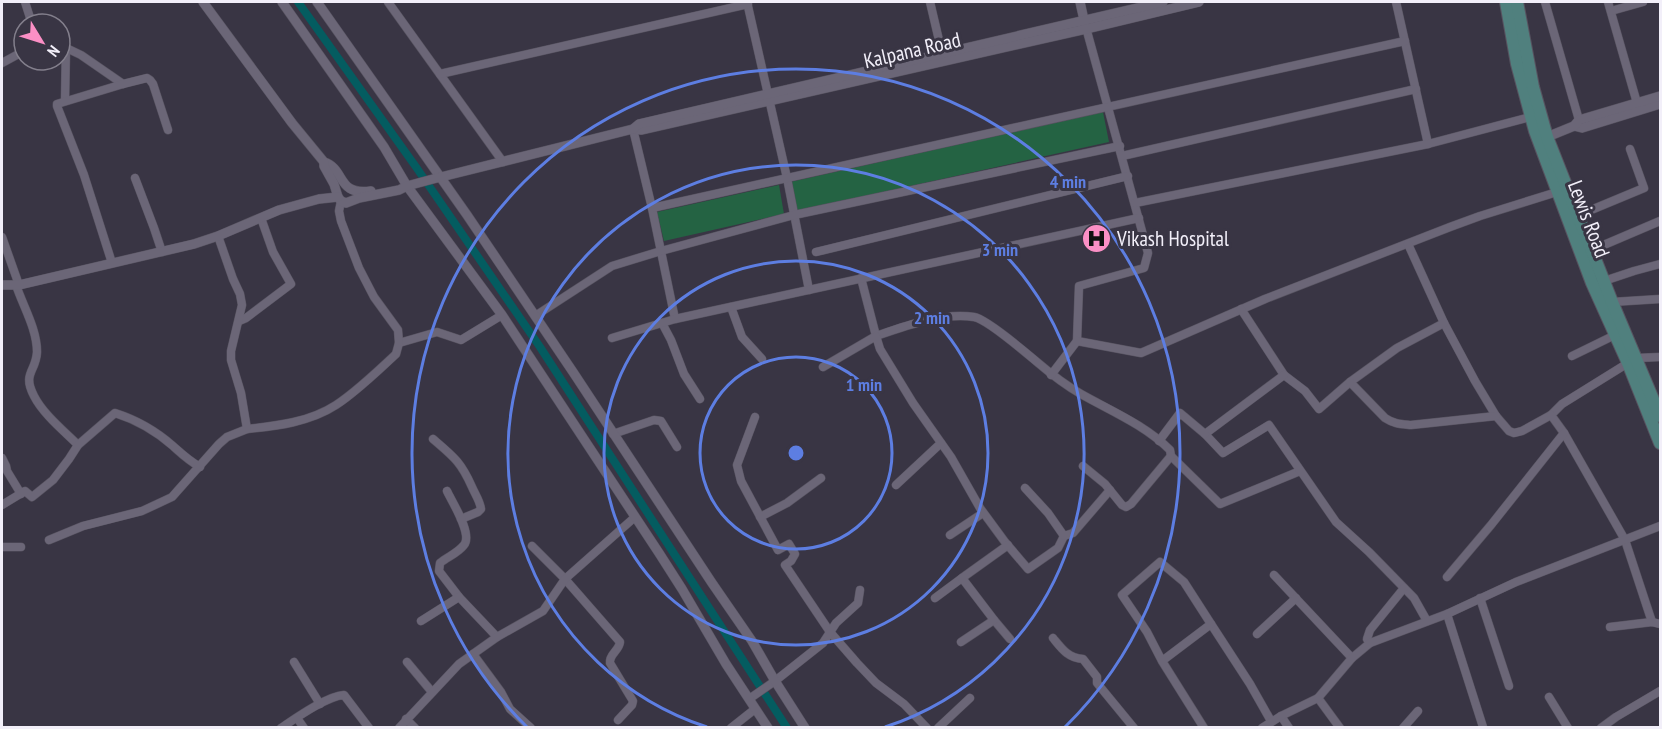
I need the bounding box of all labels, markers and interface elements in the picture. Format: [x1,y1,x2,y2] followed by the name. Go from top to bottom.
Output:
[12,12,72,72] north arrow
[861,26,963,74] street label: Kalpana Road
[43,42,64,61] text: N
[1050,170,1086,193] text: 4 min
[1562,177,1616,261] street label: Lewis Road
[1080,222,1112,254] hospital icon: Vikash Hospital
[1116,225,1229,252] place label: Vikash Hospital
[982,238,1018,261] text: 3 min
[914,306,950,329] text: 2 min
[846,373,882,396] text: 1 min
[786,443,806,463] centre of rings

